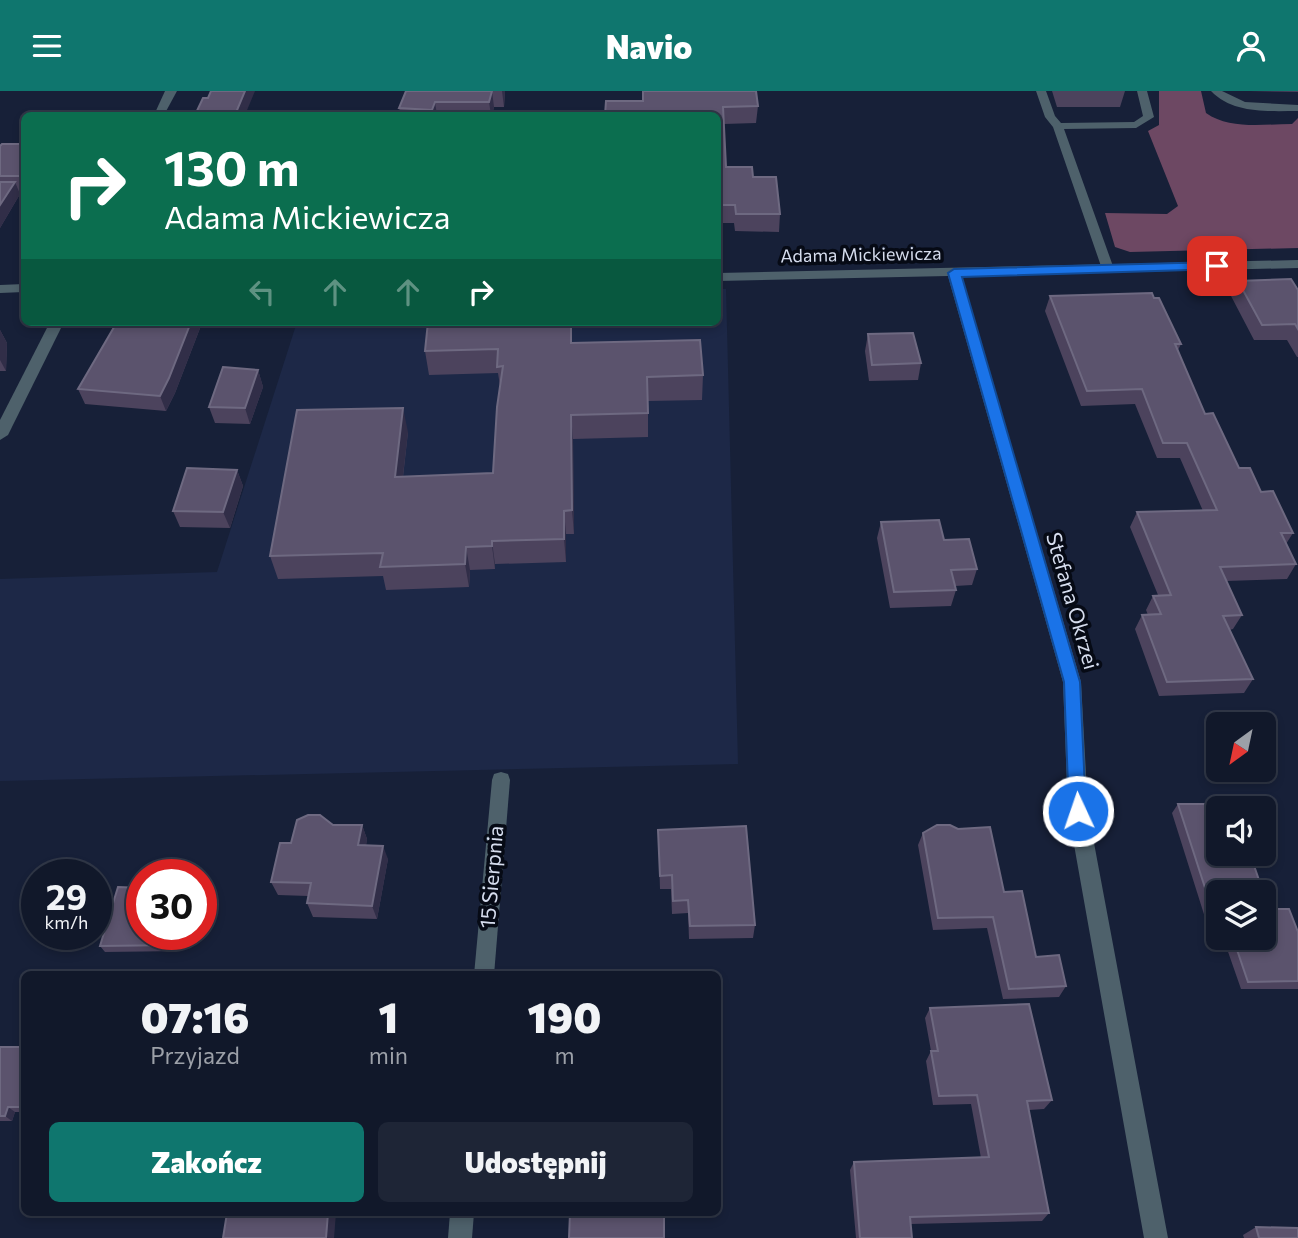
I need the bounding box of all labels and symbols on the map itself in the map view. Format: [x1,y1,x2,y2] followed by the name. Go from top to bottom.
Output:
[1187,236,1247,296] pin
[780,242,942,266] street label: Adama Mickiewicza
[1042,529,1105,672] street label: Stefana Okrzei
[1206,712,1276,782] north arrow
[1041,774,1115,848] position arrow
[474,824,507,929] street label: 15 Sierpnia
[126,859,217,950] speed limit sign: 30

